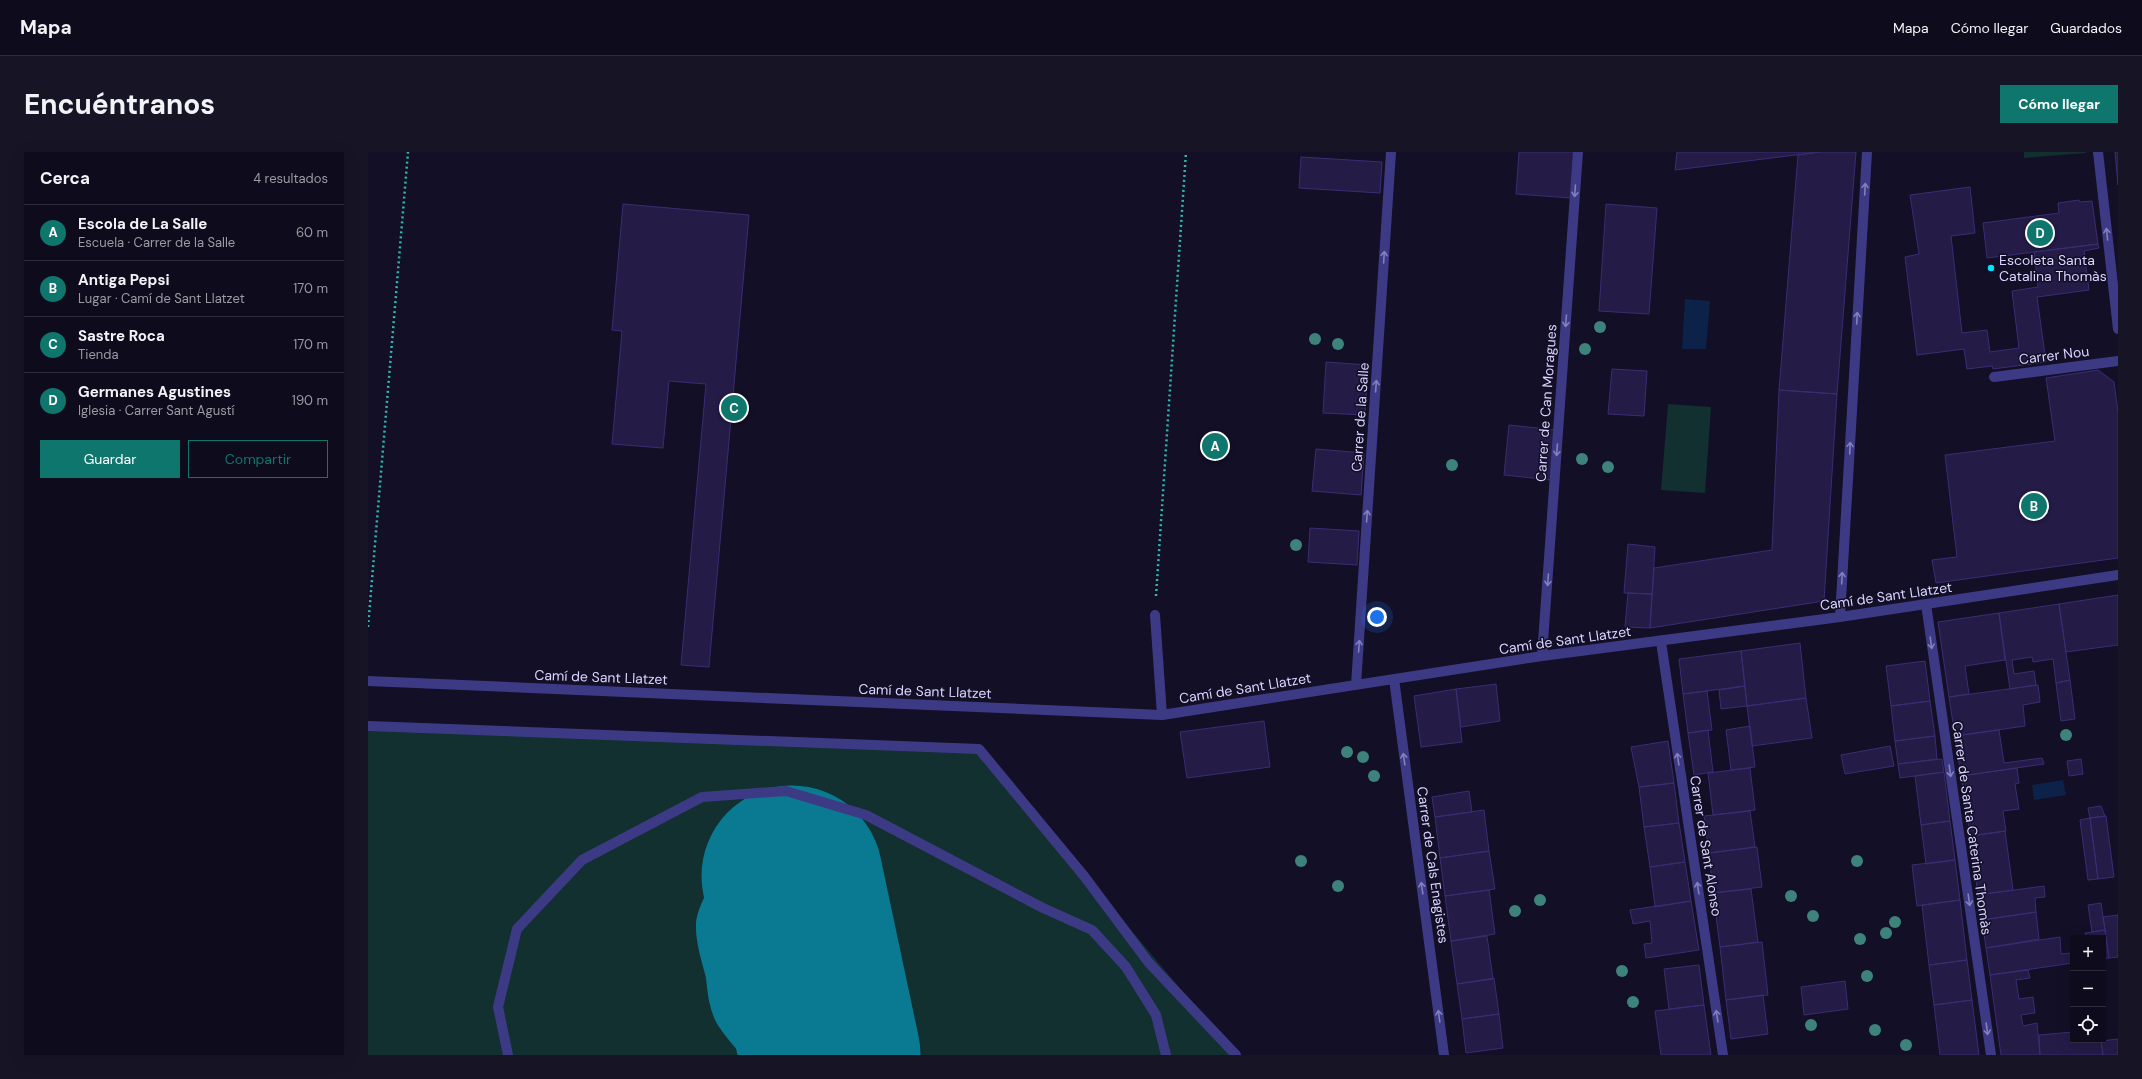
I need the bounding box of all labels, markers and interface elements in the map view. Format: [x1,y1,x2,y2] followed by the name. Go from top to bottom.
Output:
[20,15,72,40] text: Mapa
[1893,19,1929,37] text: Mapa
[1951,19,2028,37] text: Cómo llegar
[2050,19,2122,37] text: Guardados
[2000,85,2118,123] button: Cómo llegar
[24,86,215,123] text: Encuéntranos
[40,167,90,189] text: Cerca
[253,170,328,187] text: 4 resultados
[1861,183,1868,196] one-way arrow
[1572,184,1579,197] one-way arrow
[78,214,207,234] text: Escola de La Salle
[2027,218,2053,248] pin: D
[48,224,58,241] text: A
[296,224,328,241] text: 60 m
[2104,228,2111,241] one-way arrow
[78,234,235,251] text: Escuela · Carrer de la Salle
[1380,251,1387,264] one-way arrow
[1999,251,2107,285] place label: Escoleta Santa Catalina Thomàs
[1986,263,1996,273] marker: Escoleta Santa Catalina Thomàs
[78,270,170,290] text: Antiga Pepsi
[49,280,57,297] text: B
[293,280,328,297] text: 170 m
[78,290,245,307] text: Lugar · Camí de Sant Llatzet
[1854,312,1861,325] one-way arrow
[1562,314,1569,327] one-way arrow
[1532,323,1560,483] street label: Carrer de Can Moragues
[78,326,165,346] text: Sastre Roca
[48,336,58,353] text: C
[293,336,328,353] text: 170 m
[2018,342,2090,368] street label: Carrer Nou
[78,346,118,363] text: Tienda
[1347,362,1373,472] street label: Carrer de la Salle
[1372,380,1379,393] one-way arrow
[78,382,231,402] text: Germanes Agustines
[48,392,58,409] text: D
[292,392,328,409] text: 190 m
[721,393,747,423] pin: C
[78,402,234,419] text: Iglesia · Carrer Sant Agustí
[1202,431,1228,461] pin: A
[40,440,180,478] button: Guardar
[188,440,328,478] button: Compartir
[1846,442,1853,455] one-way arrow
[1553,443,1560,456] one-way arrow
[2021,491,2047,521] pin: B
[1364,510,1371,523] one-way arrow
[1839,572,1846,585] one-way arrow
[1544,573,1551,586] one-way arrow
[1819,578,1953,614] street label: Camí de Sant Llatzet
[1367,607,1387,627] your location
[1498,622,1632,658] street label: Camí de Sant Llatzet
[1927,636,1935,649] one-way arrow
[1355,640,1363,653] one-way arrow
[534,666,668,688] street label: Camí de Sant Llatzet
[1178,669,1312,707] street label: Camí de Sant Llatzet
[858,680,992,702] street label: Camí de Sant Llatzet
[1948,720,1996,936] street label: Carrer de Santa Caterina Thomàs
[1400,753,1408,766] one-way arrow
[1674,753,1682,766] one-way arrow
[1946,764,1954,777] one-way arrow
[1686,774,1726,918] street label: Carrer de Sant Alonso
[1413,785,1453,945] street label: Carrer de Cals Enagistes
[1418,881,1426,894] one-way arrow
[1694,882,1702,895] one-way arrow
[1965,893,1973,906] one-way arrow
[2070,935,2106,1043] map controls
[2070,935,2106,971] button: +
[2070,971,2106,1007] button: −
[2070,1007,2106,1043] button: locate
[1435,1010,1443,1023] one-way arrow
[1713,1010,1721,1023] one-way arrow
[1983,1022,1991,1035] one-way arrow

